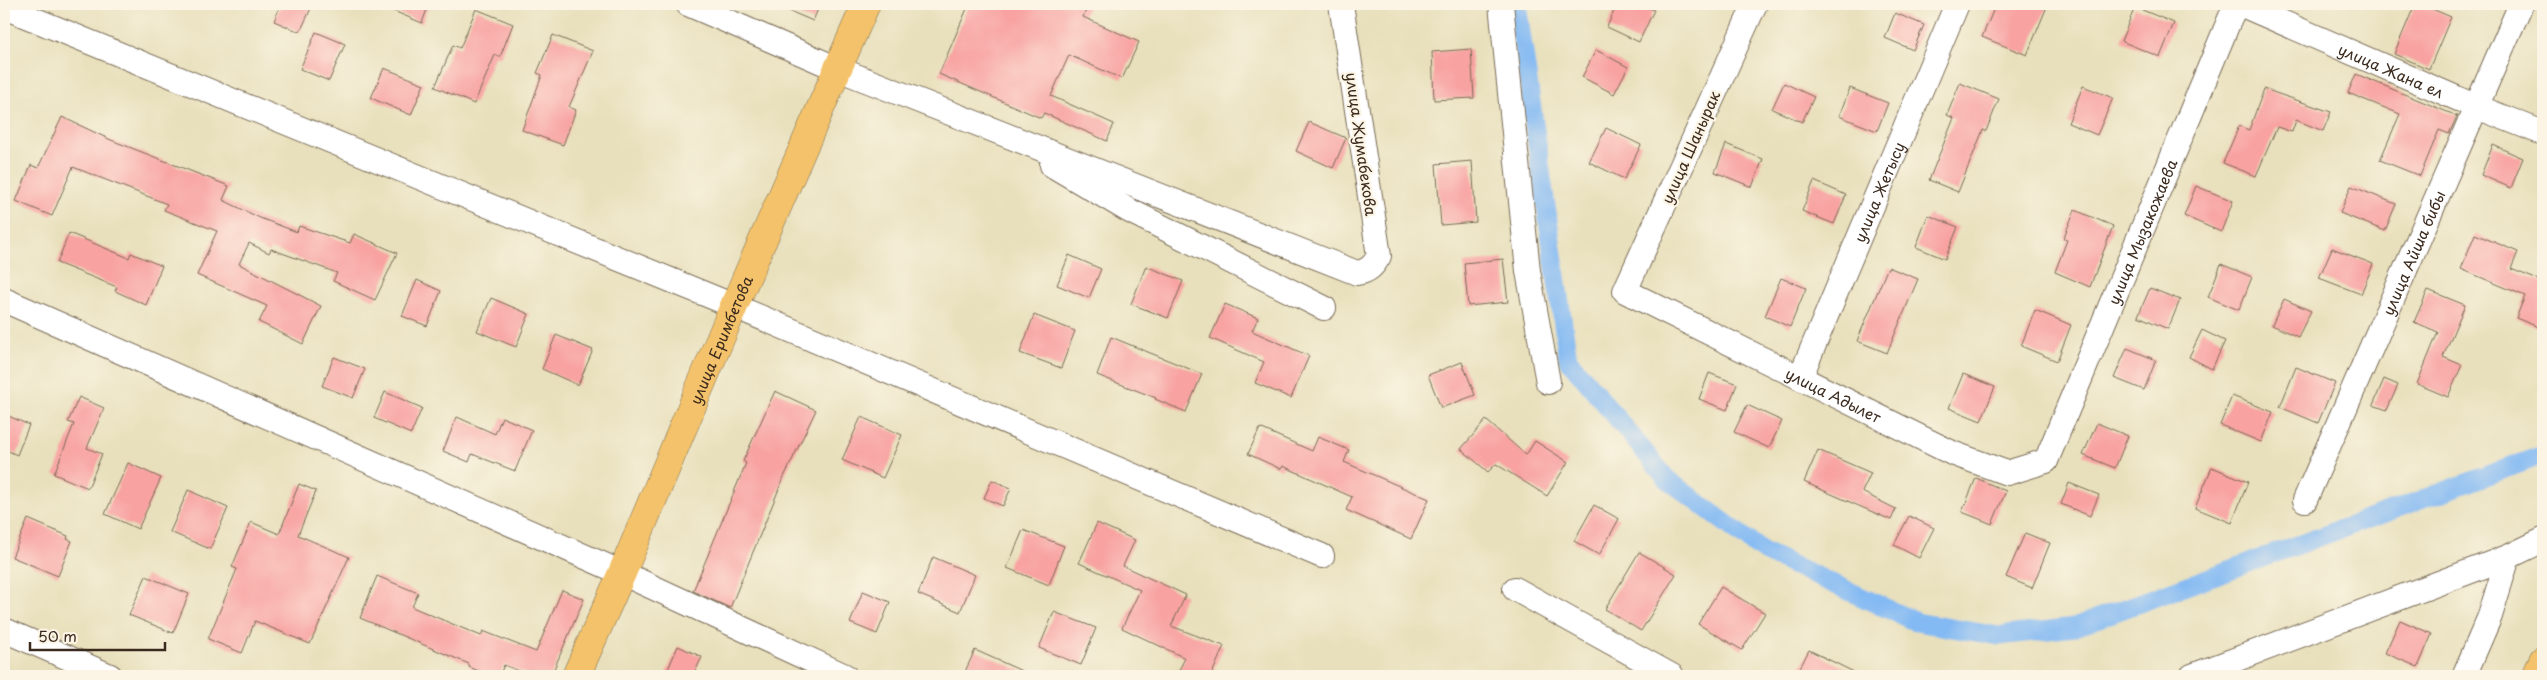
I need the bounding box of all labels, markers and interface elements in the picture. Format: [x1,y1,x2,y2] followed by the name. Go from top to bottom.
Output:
[2335,37,2448,103] street label: улица Жана ел
[1341,71,1384,218] street label: улица Жумабекова
[1655,87,1725,207] street label: улица Шанырак
[1847,138,1909,245] street label: улица Жетысу
[2101,155,2182,308] street label: улица Мызакожаева
[2375,186,2450,319] street label: улица Айша бибы
[683,271,758,408] street label: улица Еримбетова
[1782,361,1886,428] street label: улица Адылет
[30,620,165,652] scale bar
[38,624,77,647] text: 50 m

